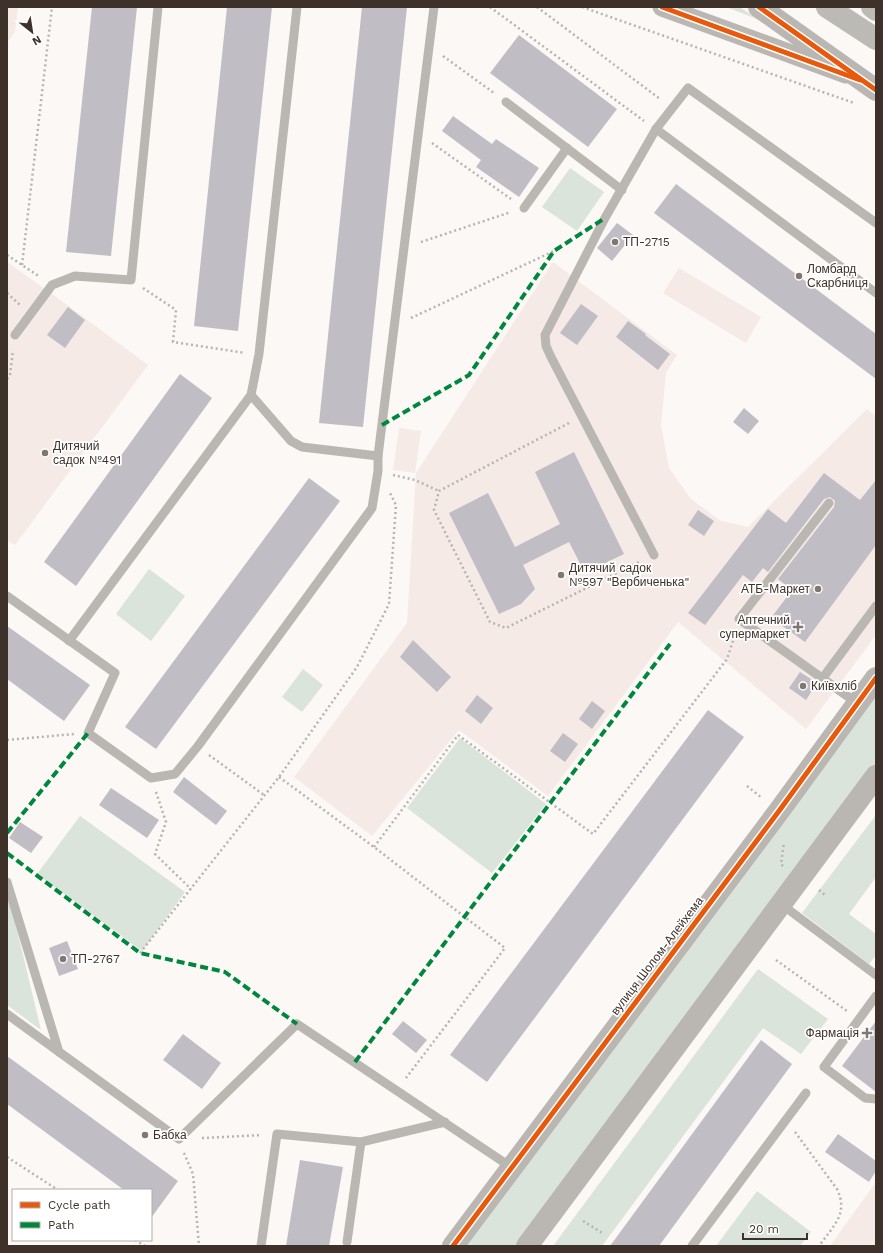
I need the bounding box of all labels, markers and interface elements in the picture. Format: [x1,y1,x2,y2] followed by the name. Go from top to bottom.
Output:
[12,12,52,52] north arrow
[30,33,44,48] text: N
[623,235,670,249] place label: ТП-2715
[610,237,620,247] marker: ТП-2715
[807,262,868,290] place label: Ломбард Скарбниця
[794,271,804,281] marker: Ломбард Скарбниця
[53,439,121,467] place label: Дитячий садок №491
[40,448,50,458] marker: Дитячий садок №491
[569,561,689,589] place label: Дитячий садок №597 "Вербиченька"
[556,570,566,580] marker: Дитячий садок №597 "Вербиченька"
[741,582,810,596] place label: АТБ-Маркет
[813,584,823,594] marker: АТБ-Маркет
[719,613,790,641] place label: Аптечний супермаркет
[793,622,803,632] marker: Аптечний супермаркет
[811,679,857,693] place label: Київхліб
[798,681,808,691] marker: Київхліб
[608,894,706,1018] street label: вулиця Шолом-Алейхема
[71,952,120,966] place label: ТП-2767
[58,954,68,964] marker: ТП-2767
[806,1026,859,1040] place label: Фармація
[862,1028,872,1038] marker: Фармація
[153,1128,187,1142] place label: Бабка
[140,1130,150,1140] marker: Бабка
[12,1189,152,1241] legend
[48,1198,110,1212] text: Cycle path
[743,1215,807,1241] scale bar
[48,1218,74,1232] text: Path
[749,1222,779,1236] text: 20 m

